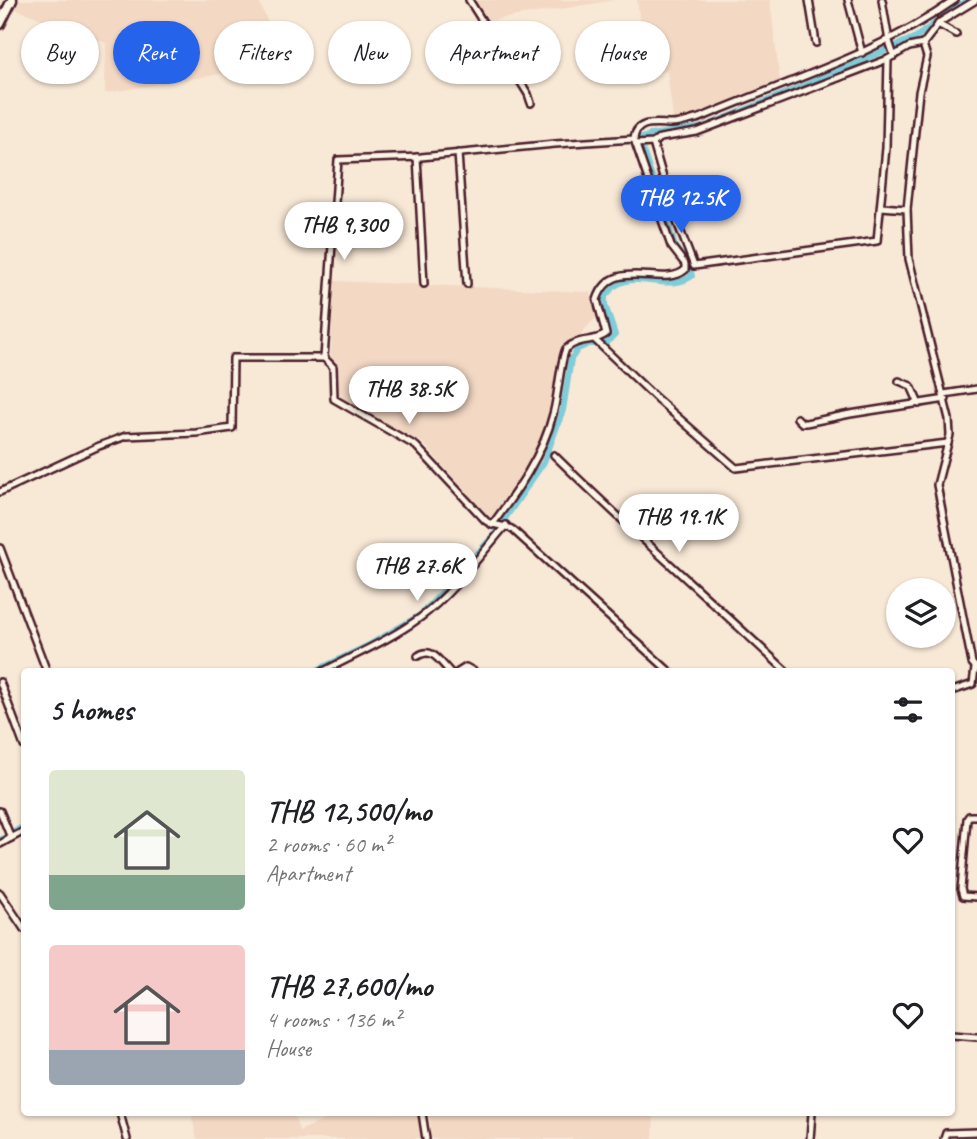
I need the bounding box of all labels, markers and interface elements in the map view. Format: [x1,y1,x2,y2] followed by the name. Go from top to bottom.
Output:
[21,21,99,84] chip: Buy
[113,21,200,84] chip: Rent
[214,21,314,84] chip: Filters
[328,21,411,84] chip: New
[425,21,561,84] chip: Apartment
[575,21,670,84] chip: House
[601,176,761,235] pin: THB 12.5K
[637,183,725,212] text: THB 12.5K
[264,202,424,262] pin: THB 9,300
[301,210,387,239] text: THB 9,300
[329,366,489,426] pin: THB 38.5K
[365,374,453,403] text: THB 38.5K
[599,494,759,554] pin: THB 19.1K
[635,502,723,531] text: THB 19.1K
[337,544,497,603] pin: THB 27.6K
[373,551,461,580] text: THB 27.6K
[886,578,956,648] map controls
[886,578,956,648] button: layers
[49,691,133,729] text: 5 homes
[889,691,927,729] icon: filters
[266,792,431,830] text: THB 12,500/mo
[105,798,189,882] icon: home
[889,821,927,859] icon: heart
[266,830,390,859] text: 2 rooms · 60 m²
[266,859,351,888] text: Apartment
[266,967,432,1005] text: THB 27,600/mo
[105,973,189,1057] icon: home
[889,996,927,1034] icon: heart
[266,1005,401,1034] text: 4 rooms · 136 m²
[266,1034,311,1063] text: House

